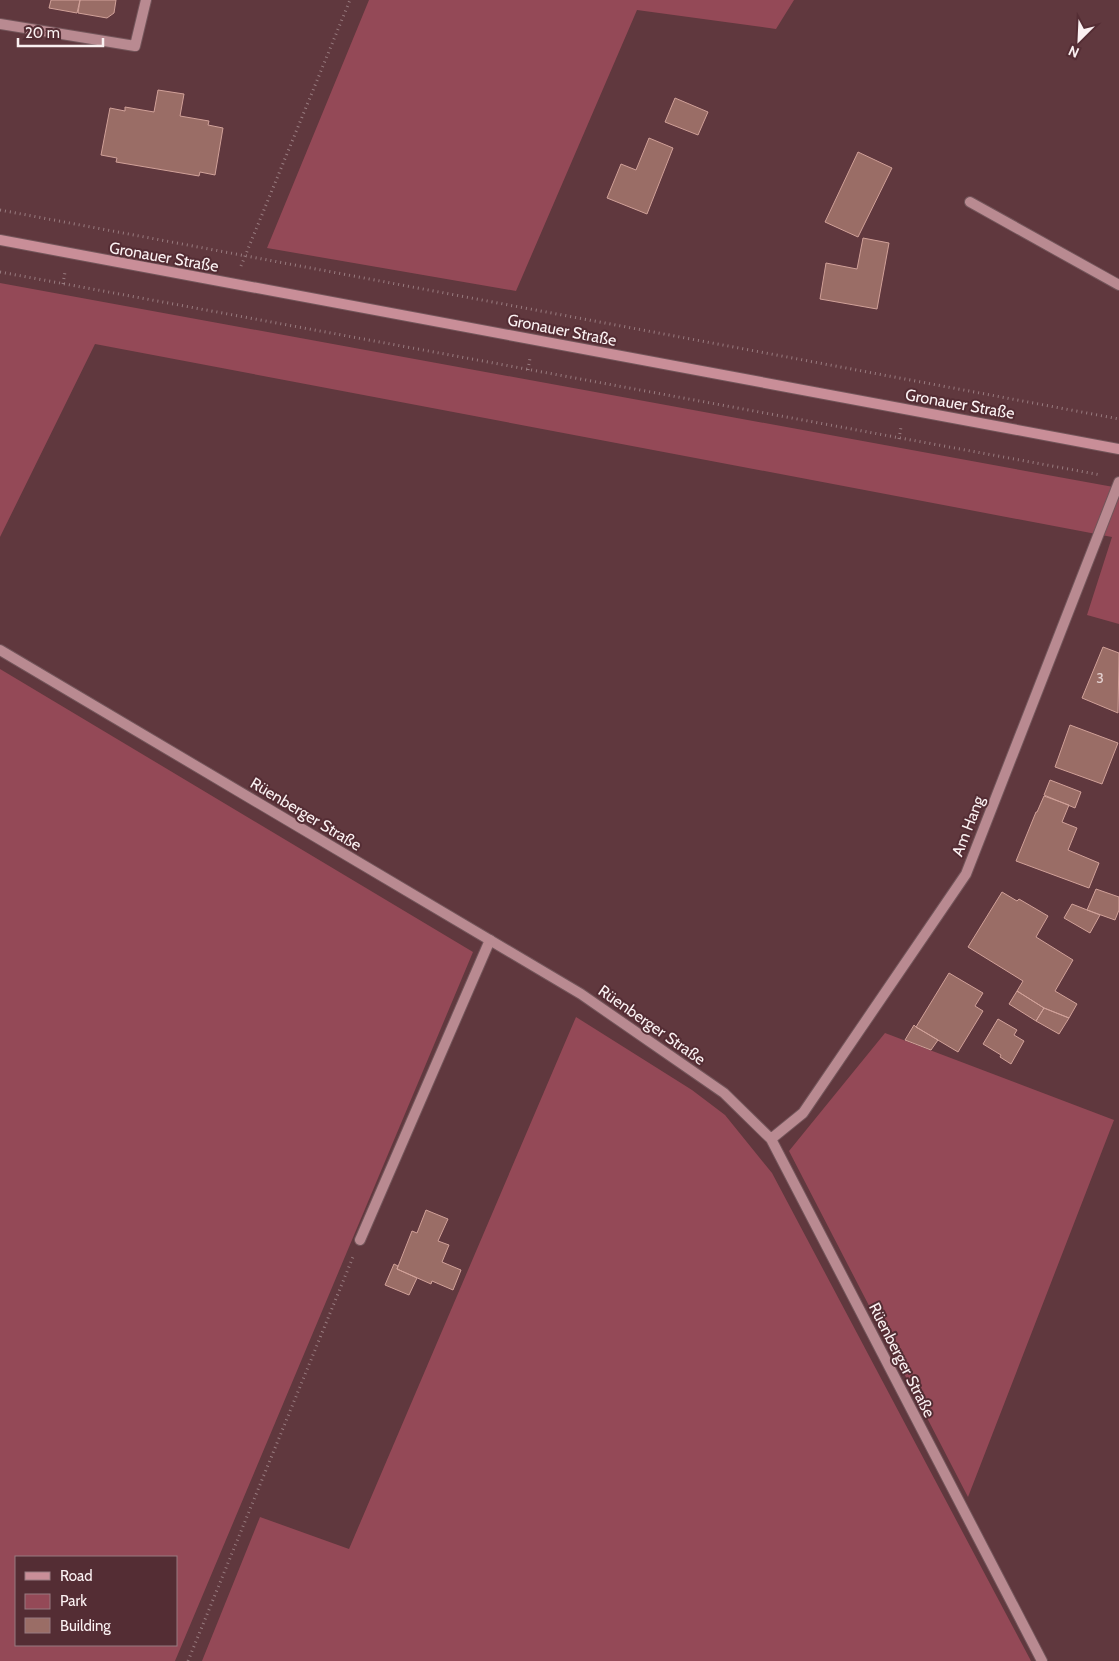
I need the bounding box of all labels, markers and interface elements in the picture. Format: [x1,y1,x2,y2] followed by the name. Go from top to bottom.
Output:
[18,15,102,47] scale bar
[1054,15,1104,65] north arrow
[25,24,60,42] text: 20 m
[1066,42,1082,62] text: N
[108,238,220,276] street label: Gronauer Straße
[506,310,618,350] street label: Gronauer Straße
[904,385,1016,423] street label: Gronauer Straße
[1096,669,1104,687] house number: 3
[247,773,365,855] street label: Rüenberger Straße
[948,792,989,859] street label: Am Hang
[595,981,709,1069] street label: Rüenberger Straße
[865,1299,939,1421] street label: Rüenberger Straße
[15,1556,178,1646] legend
[60,1567,93,1585] text: Road
[60,1592,87,1610] text: Park
[60,1617,111,1635] text: Building

